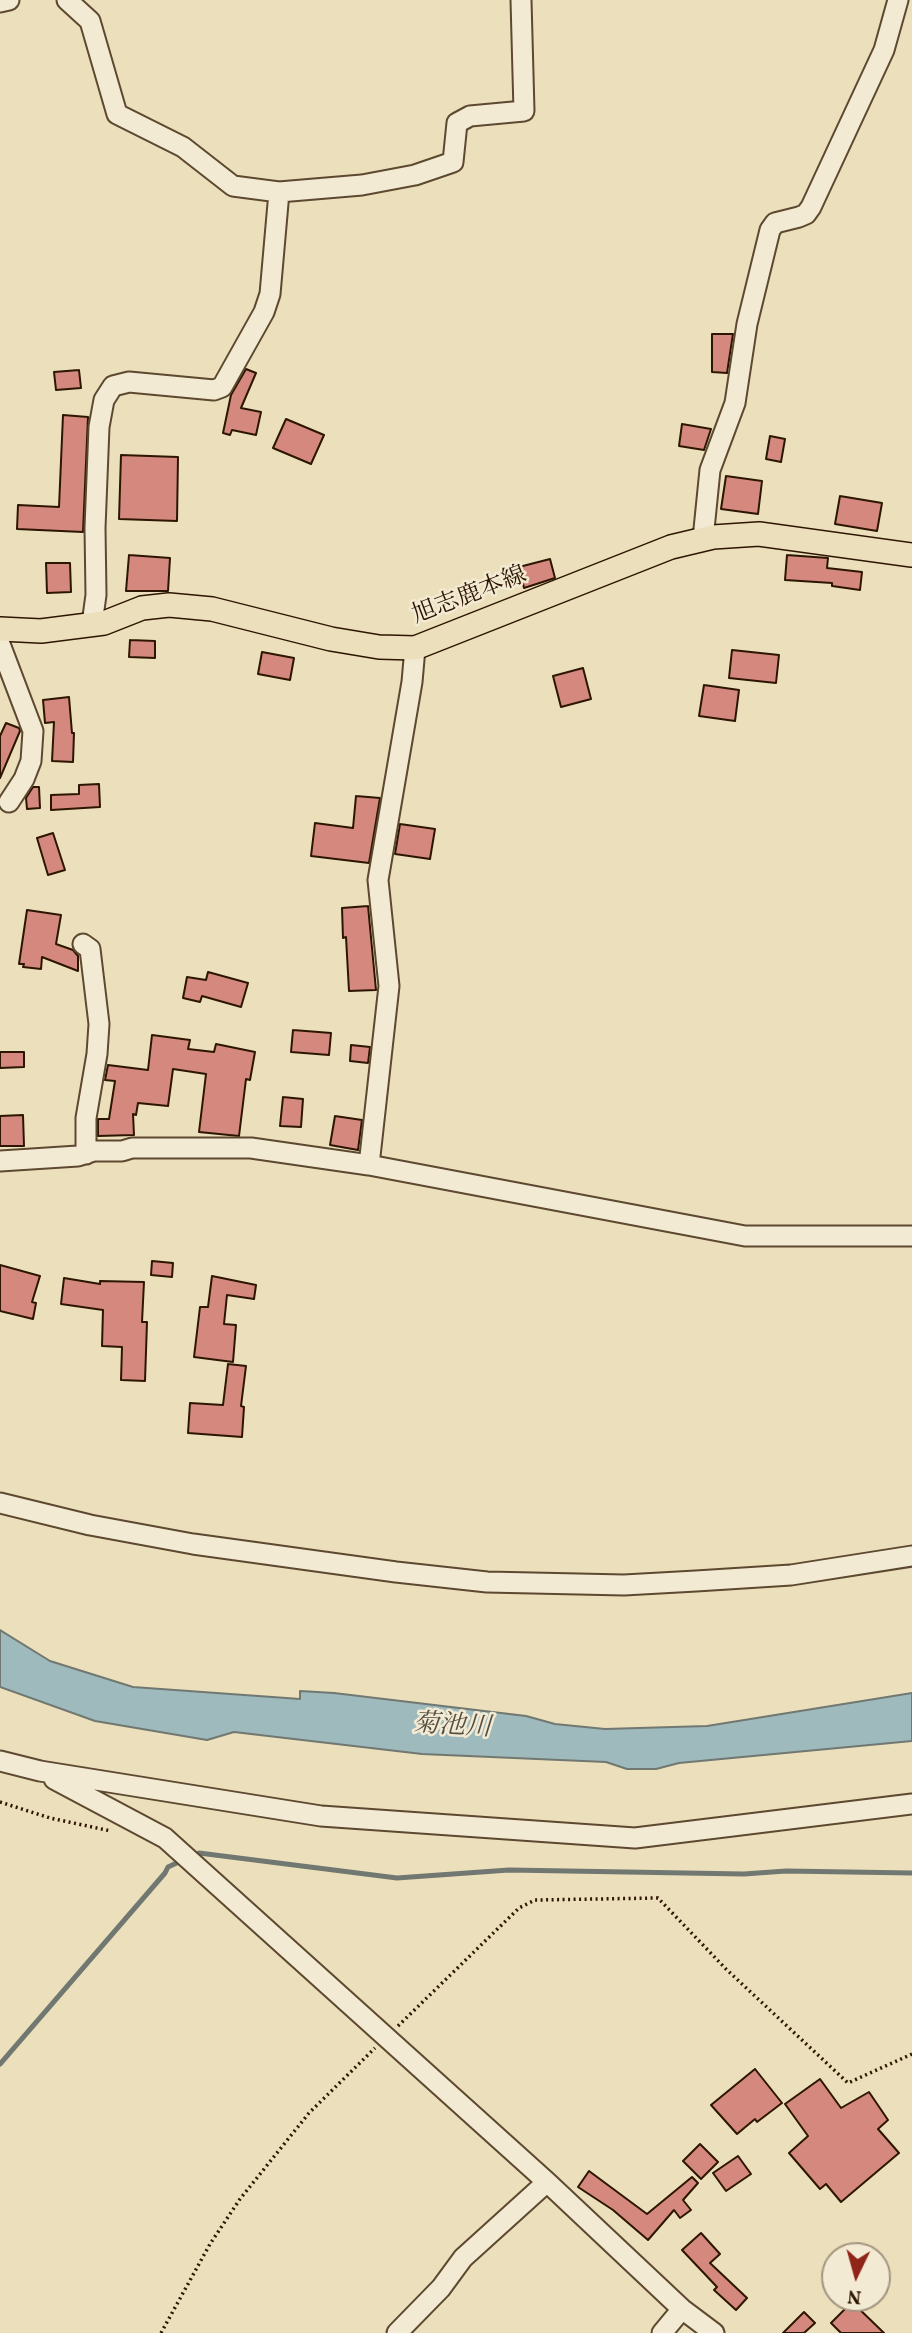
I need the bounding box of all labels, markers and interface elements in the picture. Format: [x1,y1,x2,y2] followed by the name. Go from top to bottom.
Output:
[409,562,531,632] street label: 旭志鹿本線
[412,1710,492,1746] water label: 菊池川
[821,2242,891,2312] north arrow
[846,2282,862,2309] text: N

